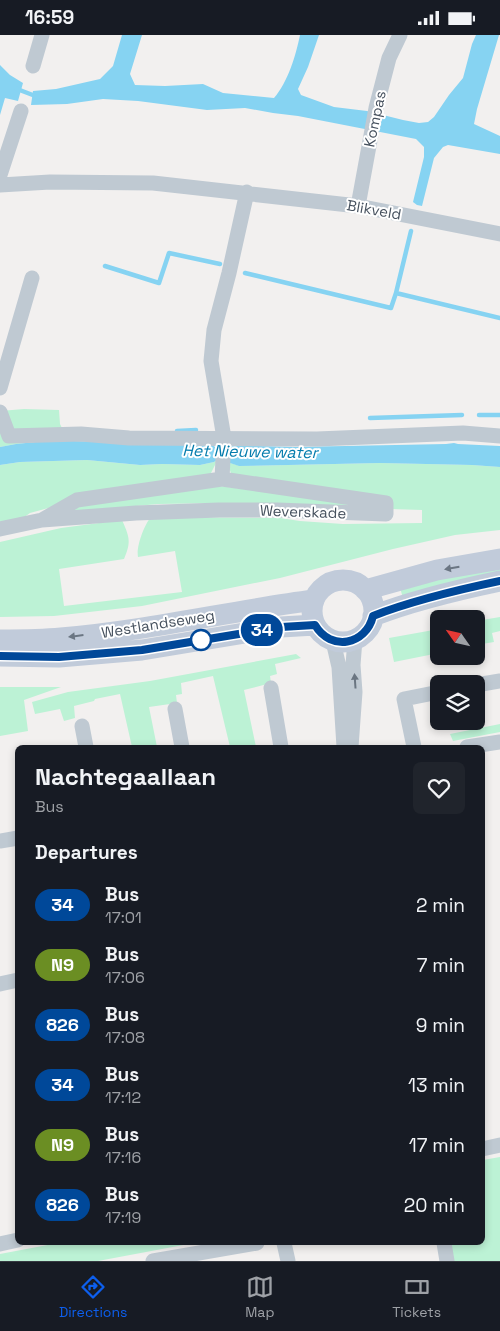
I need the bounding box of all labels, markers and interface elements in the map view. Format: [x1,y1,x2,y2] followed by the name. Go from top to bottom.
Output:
[25,5,74,30] text: 16:59
[359,89,390,149] street label: Kompas
[345,195,403,224] street label: Blikveld
[182,440,320,463] water label: Het Nieuwe water
[259,500,347,523] street label: Weverskade
[444,564,460,572] one-way arrow
[100,605,216,642] street label: Westlandseweg
[430,610,485,665] north arrow
[430,610,485,730] map controls
[240,614,284,646] line badge: 34
[251,618,273,641] text: 34
[190,629,212,651] unlabelled marker
[67,632,83,640] one-way arrow
[350,673,358,689] one-way arrow
[430,675,485,730] button: layers
[35,761,216,792] text: Nachtegaallaan
[413,762,465,814] button: heart
[35,796,64,817] text: Bus
[35,840,138,865] text: Departures
[105,882,139,907] text: Bus
[51,893,74,916] text: 34
[416,893,465,918] text: 2 min
[105,907,142,928] text: 17:01
[105,942,139,967] text: Bus
[51,953,74,976] text: N9
[417,953,465,978] text: 7 min
[105,967,145,988] text: 17:06
[105,1002,139,1027] text: Bus
[46,1013,79,1036] text: 826
[416,1013,465,1038] text: 9 min
[105,1027,145,1048] text: 17:08
[105,1062,139,1087] text: Bus
[51,1073,74,1096] text: 34
[408,1073,465,1098] text: 13 min
[105,1087,141,1108] text: 17:12
[105,1122,139,1147] text: Bus
[51,1133,74,1156] text: N9
[409,1133,465,1158] text: 17 min
[105,1147,141,1168] text: 17:16
[105,1182,139,1207] text: Bus
[46,1193,79,1216] text: 826
[404,1193,465,1218] text: 20 min
[105,1207,141,1228] text: 17:19
[59,1273,127,1321] tab: Directions
[245,1273,274,1321] tab: Map
[392,1273,441,1321] tab: Tickets

